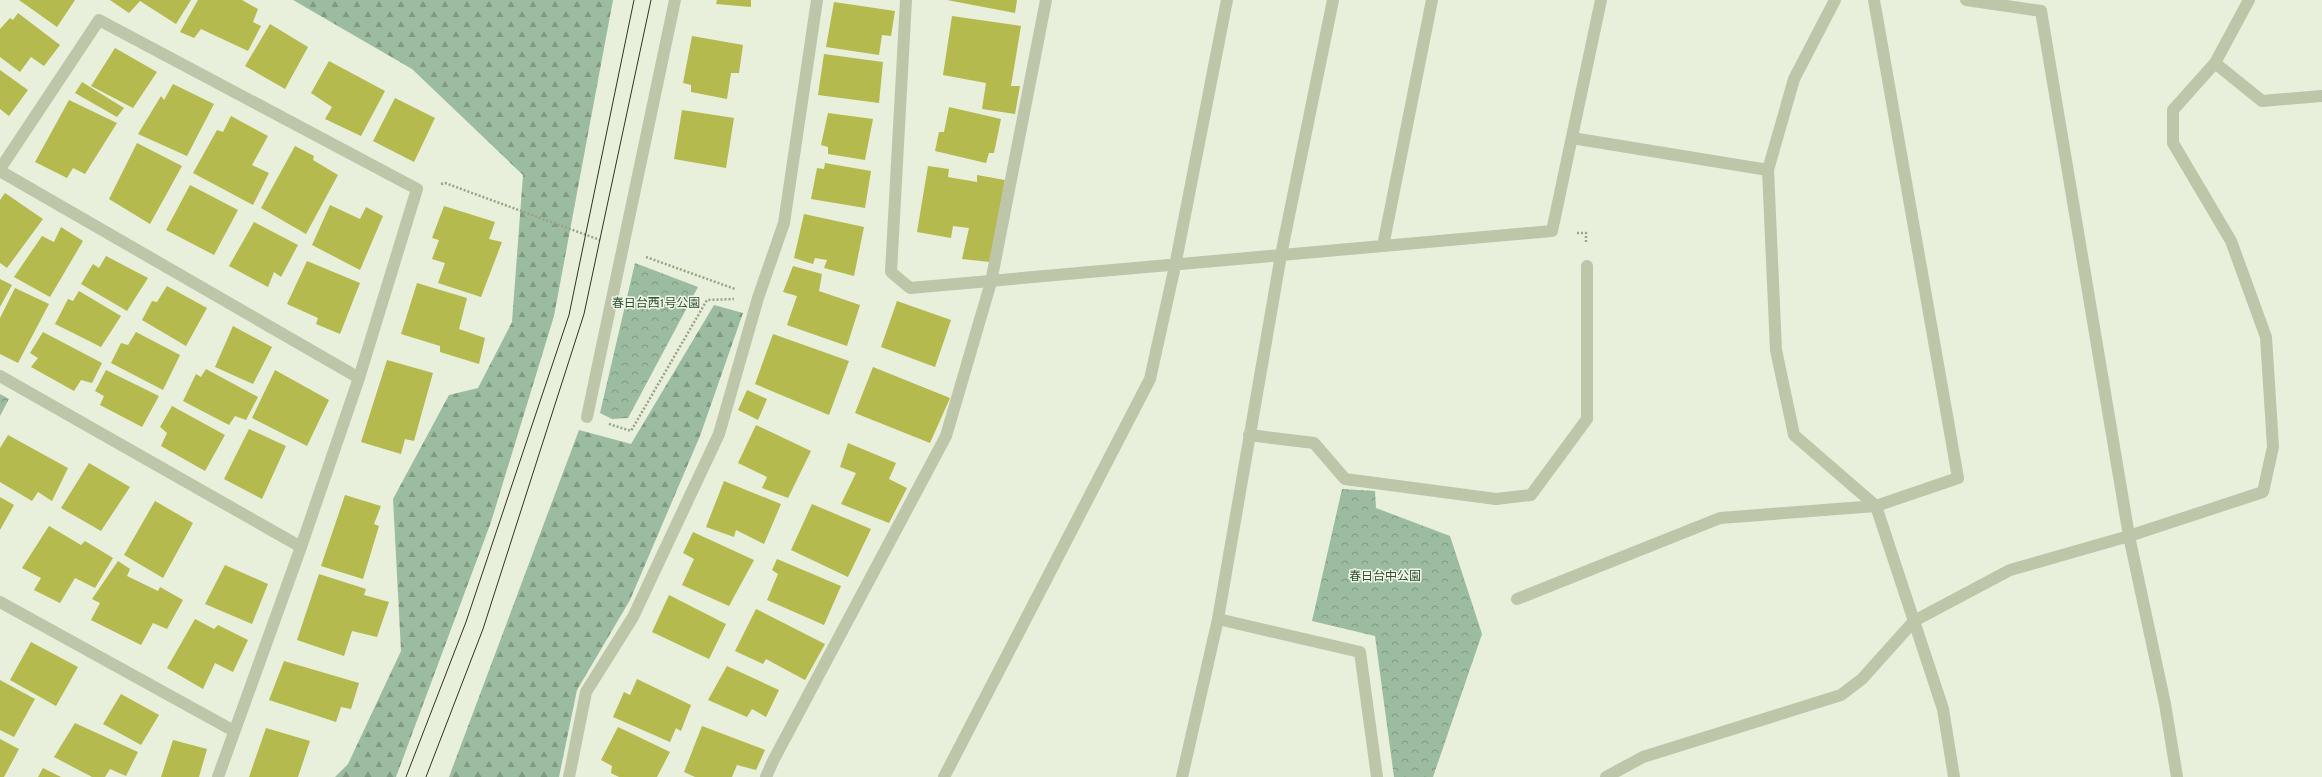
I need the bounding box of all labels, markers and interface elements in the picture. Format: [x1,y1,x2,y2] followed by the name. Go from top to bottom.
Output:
[612,296,700,312] park label: 春日台西1号公園
[1349,569,1421,585] park label: 春日台中公園

